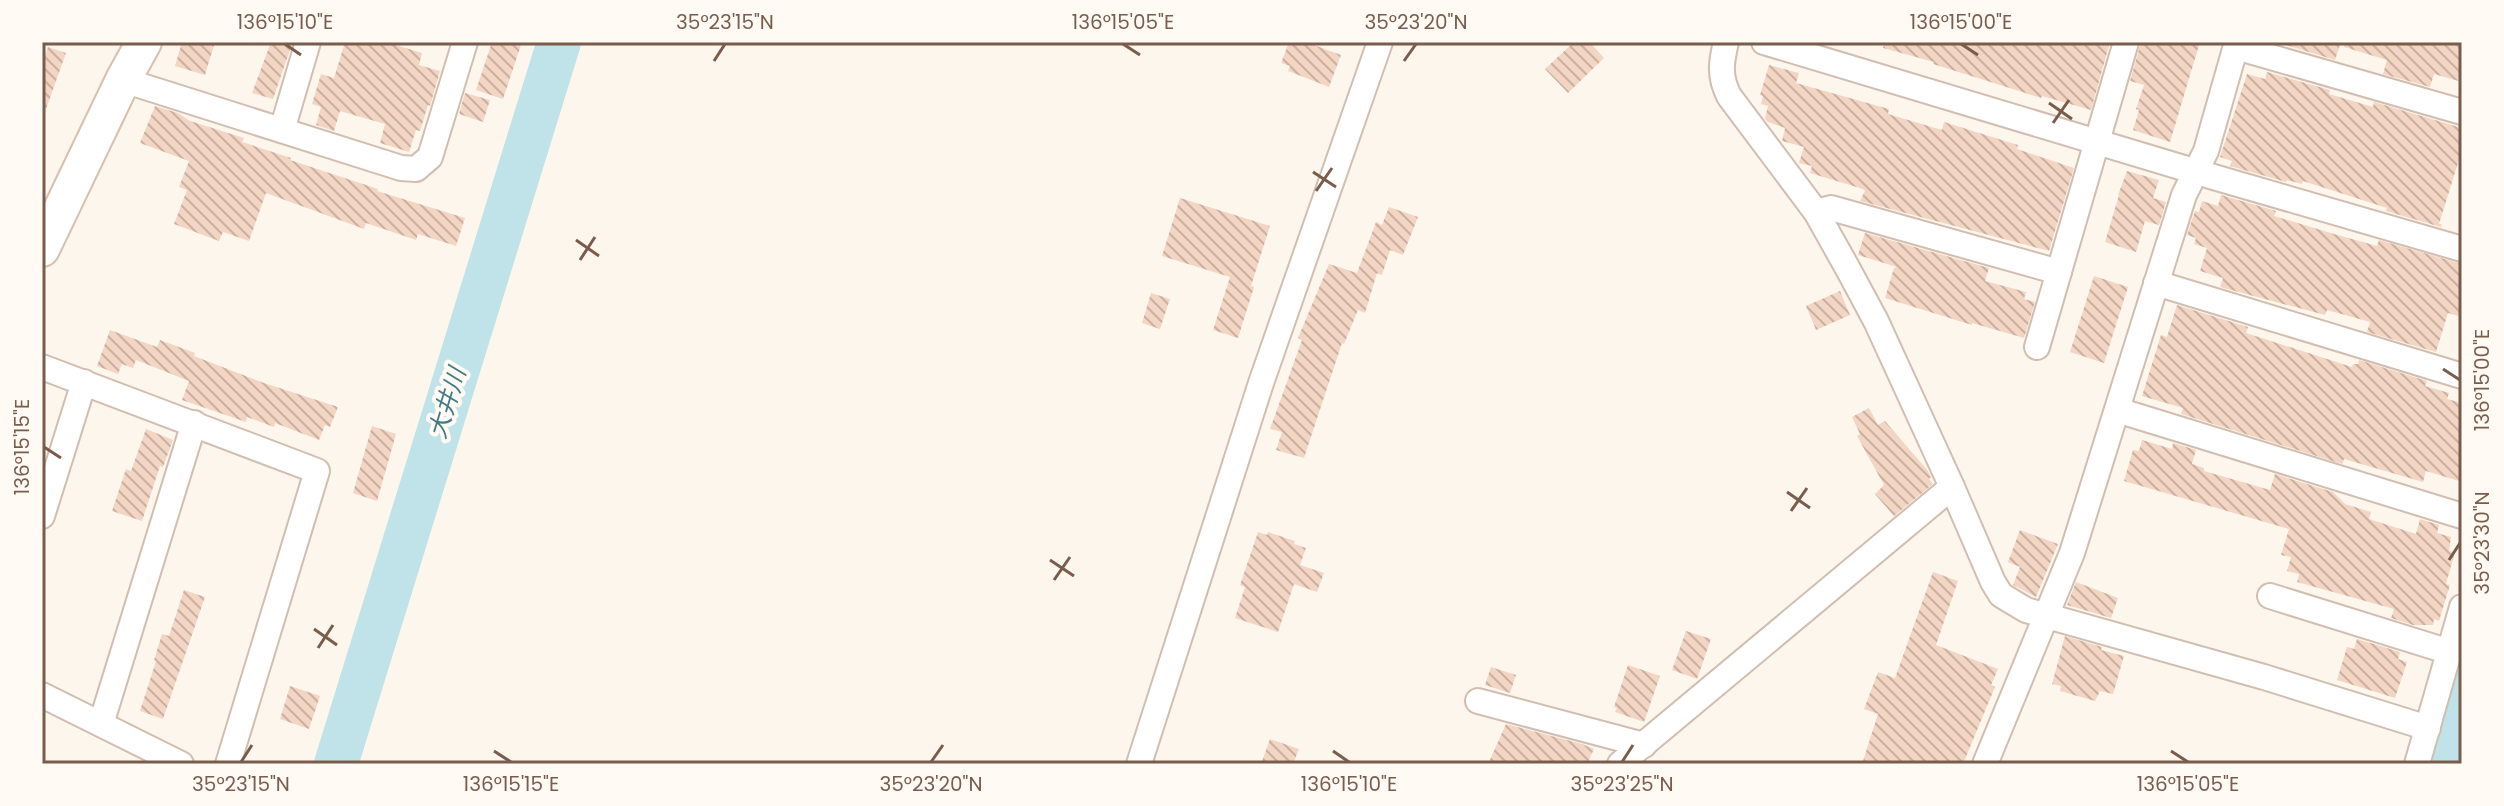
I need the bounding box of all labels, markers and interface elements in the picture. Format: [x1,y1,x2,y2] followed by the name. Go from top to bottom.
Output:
[237,8,333,36] text: 136°15'10"E
[676,8,774,36] text: 35°23'15"N
[1072,8,1174,36] text: 136°15'05"E
[1365,8,1467,36] text: 35°23'20"N
[1910,8,2012,36] text: 136°15'00"E
[2468,329,2496,431] text: 136°15'00"E
[421,361,474,442] water label: 大井川
[8,399,36,495] text: 136°15'15"E
[2468,491,2496,595] text: 35°23'30"N
[192,770,290,798] text: 35°23'15"N
[463,770,559,798] text: 136°15'15"E
[880,770,982,798] text: 35°23'20"N
[1301,770,1397,798] text: 136°15'10"E
[1571,770,1673,798] text: 35°23'25"N
[2137,770,2239,798] text: 136°15'05"E

